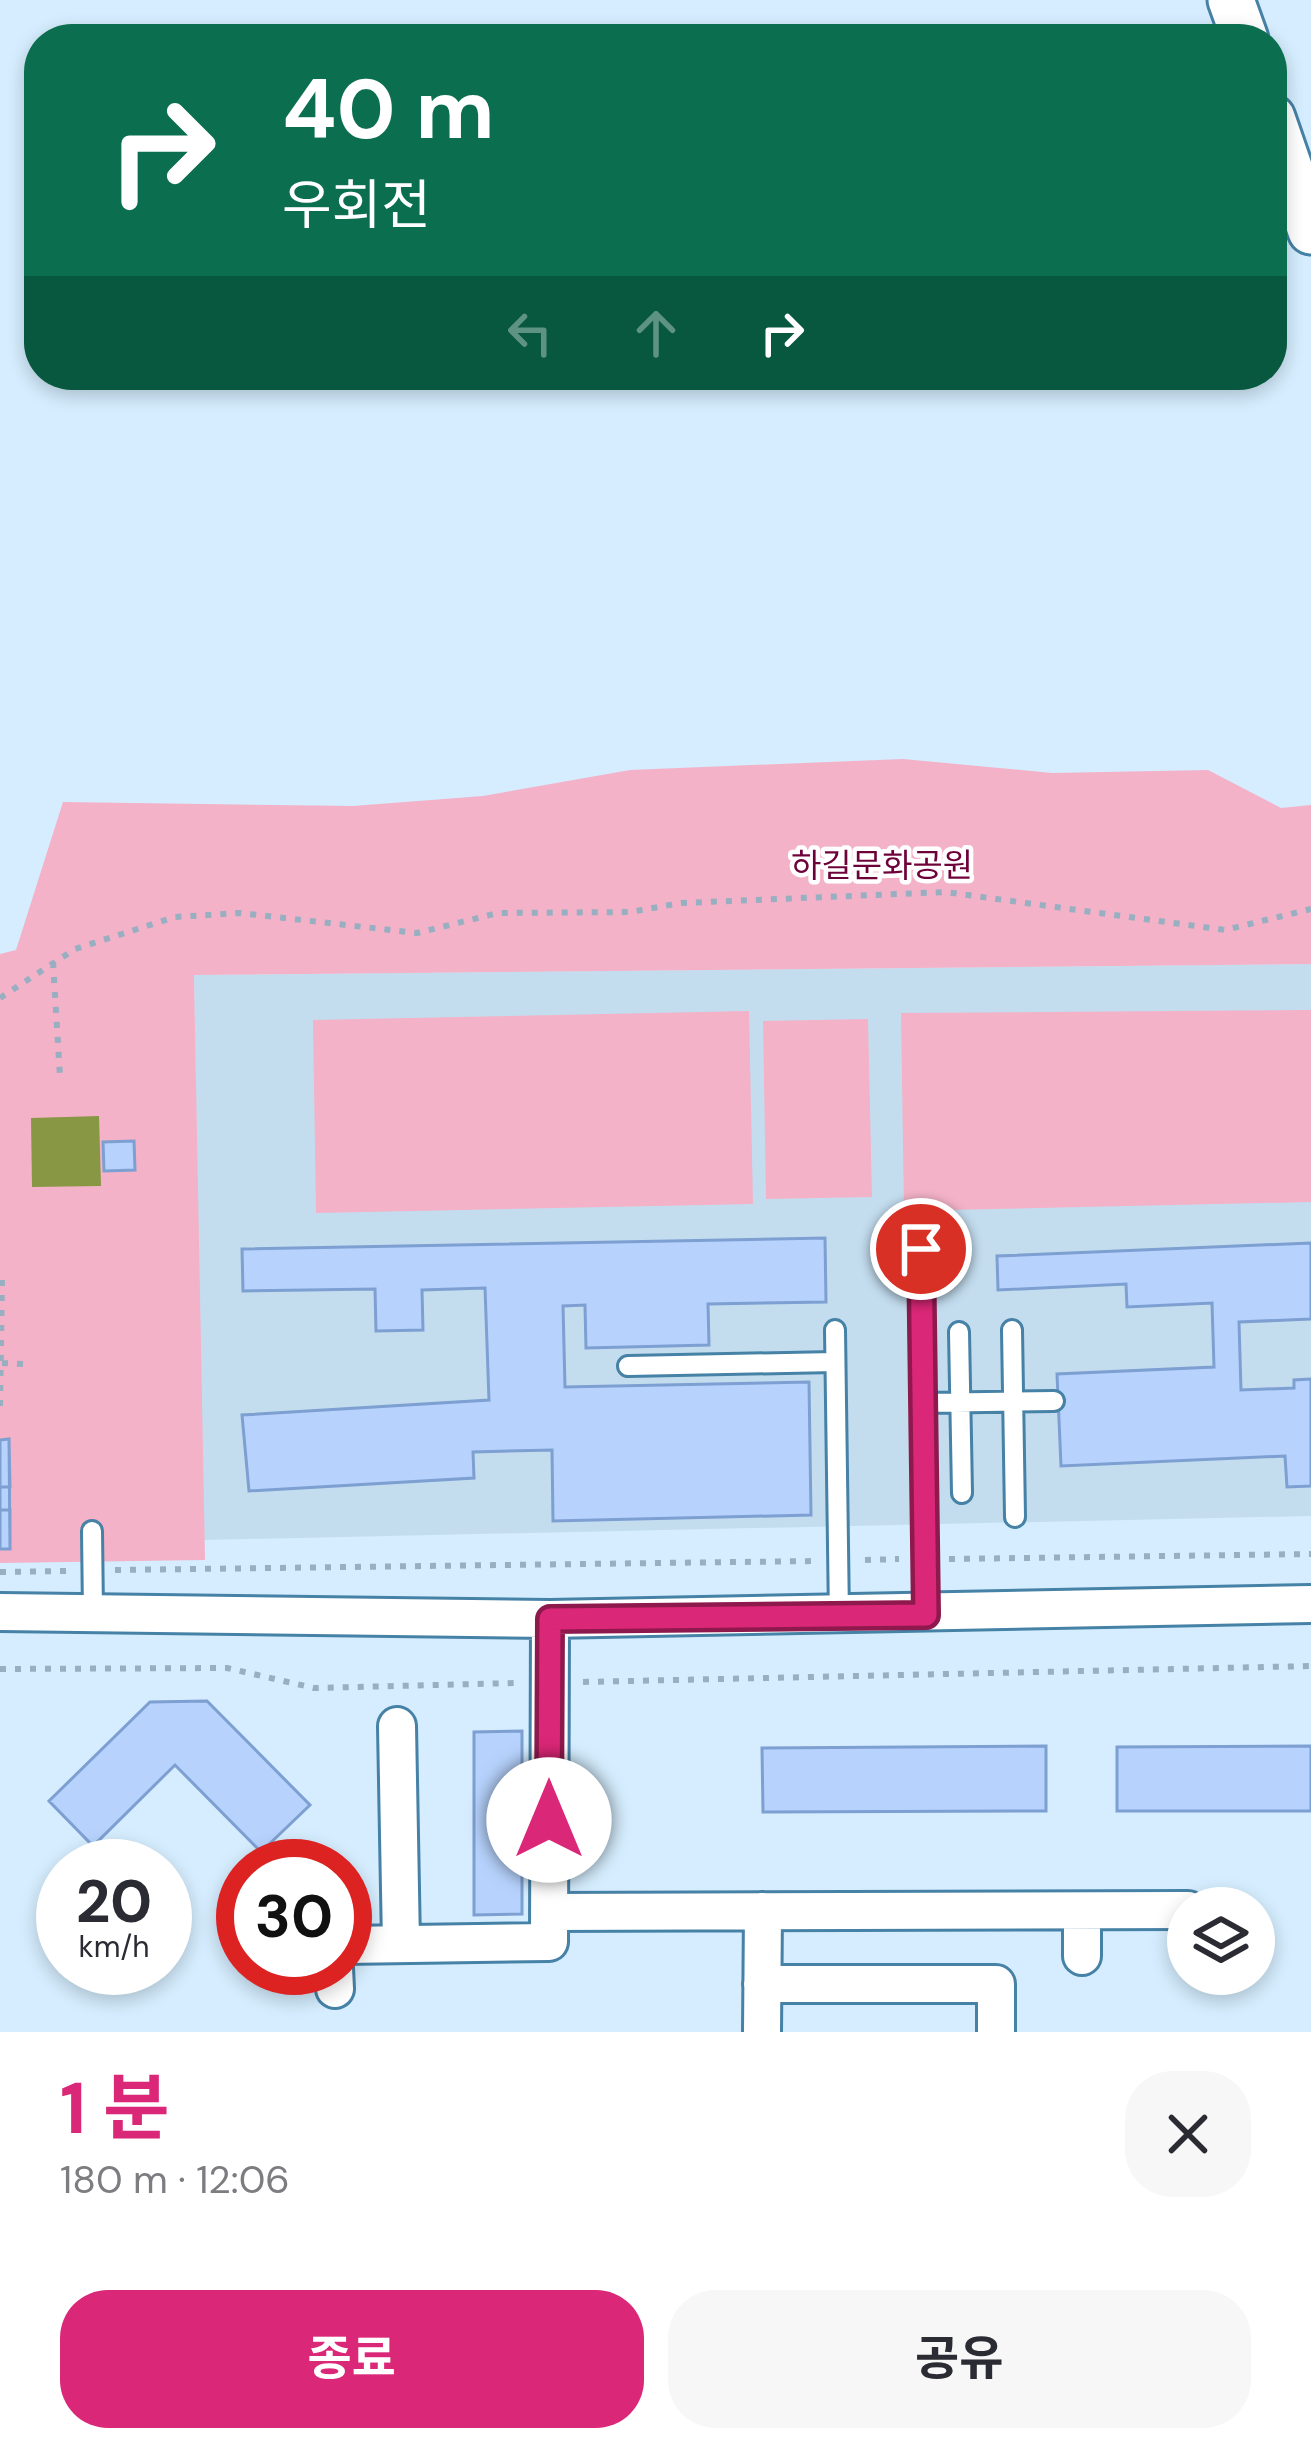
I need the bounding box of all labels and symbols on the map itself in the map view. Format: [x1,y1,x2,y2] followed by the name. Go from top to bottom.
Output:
[791,844,973,887] park label: 하길문화공원
[870,1198,972,1300] pin
[486,1757,612,1883] position arrow
[216,1839,372,1995] speed limit sign: 30

